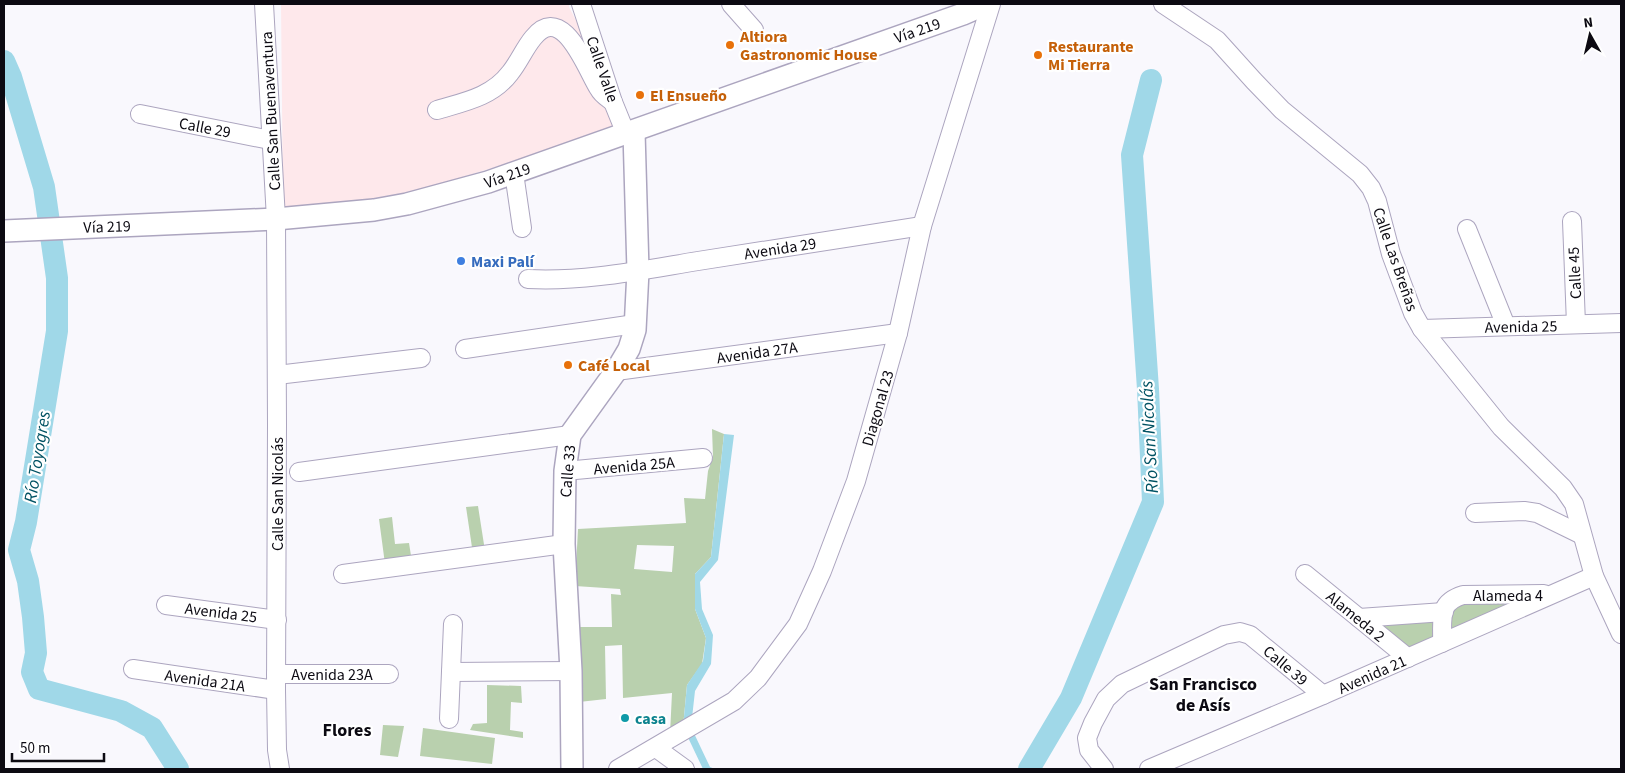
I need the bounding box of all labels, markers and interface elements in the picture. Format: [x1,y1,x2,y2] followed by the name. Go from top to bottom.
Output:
[1565,10,1615,60] north arrow
[891,13,943,49] street label: Vía 219
[1582,13,1594,34] text: N
[739,26,878,66] place label: Altiora Gastronomic House
[256,31,286,191] street label: Calle San Buenaventura
[580,33,624,105] street label: Calle Valle
[1048,36,1134,76] place label: Restaurante Mi Tierra
[724,39,736,51] marker: Altiora Gastronomic House
[1032,49,1044,61] marker: Restaurante Mi Tierra
[650,85,727,107] place label: El Ensueño
[634,89,646,101] marker: El Ensueño
[177,112,233,144] street label: Calle 29
[481,158,533,194] street label: Vía 219
[1367,204,1423,314] street label: Calle Las Breñas
[83,215,131,239] street label: Vía 219
[743,232,818,266] street label: Avenida 29
[1563,246,1587,300] street label: Calle 45
[471,251,535,273] place label: Maxi Palí
[455,255,467,267] marker: Maxi Palí
[1485,315,1558,339] street label: Avenida 25
[715,336,799,370] street label: Avenida 27A
[578,355,650,377] place label: Café Local
[562,359,574,371] marker: Café Local
[857,368,899,449] street label: Diagonal 23
[1134,380,1165,494] water label: Río San Nicolás
[18,409,57,505] water label: Río Toyogres
[267,437,289,551] street label: Calle San Nicolás
[555,444,581,498] street label: Calle 33
[593,451,676,480] street label: Avenida 25A
[1473,585,1543,607] street label: Alameda 4
[1321,586,1390,647] street label: Alameda 2
[183,598,258,628] street label: Avenida 25
[1258,640,1313,691] street label: Calle 39
[1335,650,1410,700] street label: Avenida 21
[163,664,247,698] street label: Avenida 21A
[291,664,373,686] street label: Avenida 23A
[1149,672,1257,718] district label: San Francisco de Asís
[635,708,666,730] place label: casa
[619,712,631,724] marker: casa
[323,718,371,743] district label: Flores
[12,730,105,762] scale bar
[20,738,50,759] text: 50 m

